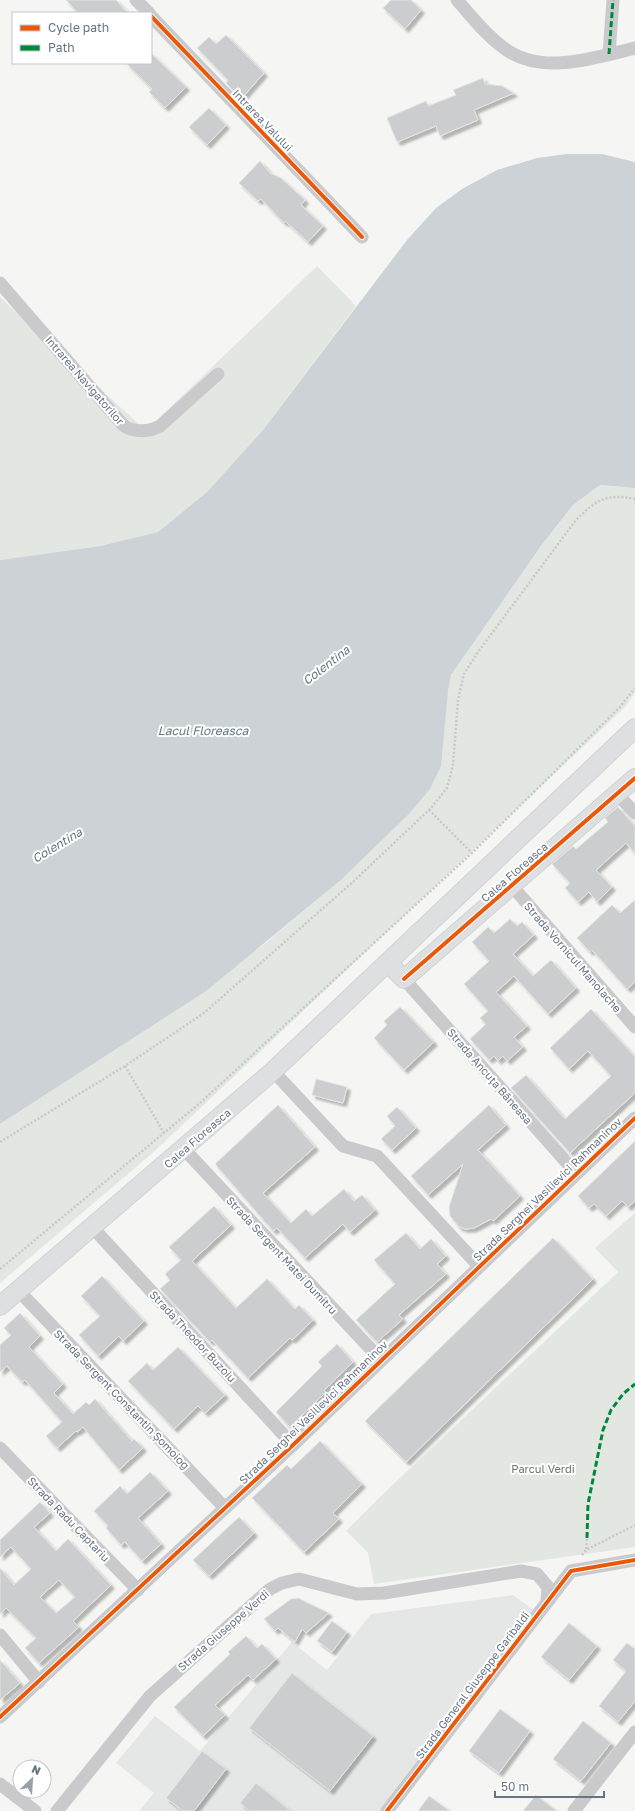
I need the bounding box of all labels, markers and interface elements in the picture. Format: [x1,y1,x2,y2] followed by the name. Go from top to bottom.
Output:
[12,12,152,64] legend
[48,20,109,35] text: Cycle path
[48,40,75,55] text: Path
[230,86,296,154] street label: Intrarea Valului
[43,333,128,428] street label: Intrarea Navigatorilor
[300,641,353,688] water label: Colentina
[158,723,249,738] water label: Lacul Floreasca
[29,824,86,866] water label: Colentina
[478,840,550,904] street label: Calea Floreasca
[522,899,624,1015] street label: Strada Vornicul Manolache
[444,1026,535,1127] street label: Strada Ancuța Băneasa
[161,1106,233,1170] street label: Calea Floreasca
[470,1115,624,1263] street label: Strada Serghei Vasilievici Rahmaninov
[224,1193,340,1317] street label: Strada Sergent Matei Dumitru
[147,1288,239,1384] street label: Strada Theodor Buzoiu
[51,1327,192,1472] street label: Strada Sergent Constantin Șomoiog
[236,1338,390,1486] street label: Strada Serghei Vasilievici Rahmaninov
[511,1462,575,1475] park label: Parcul Verdi
[25,1474,113,1564] street label: Strada Radu Captariu
[175,1587,271,1673] street label: Strada Giuseppe Verdi
[412,1609,532,1761] street label: Strada General Giuseppe Garibaldi
[12,1759,52,1799] north arrow
[30,1762,43,1777] text: N
[495,1773,604,1799] scale bar
[501,1779,529,1794] text: 50 m

